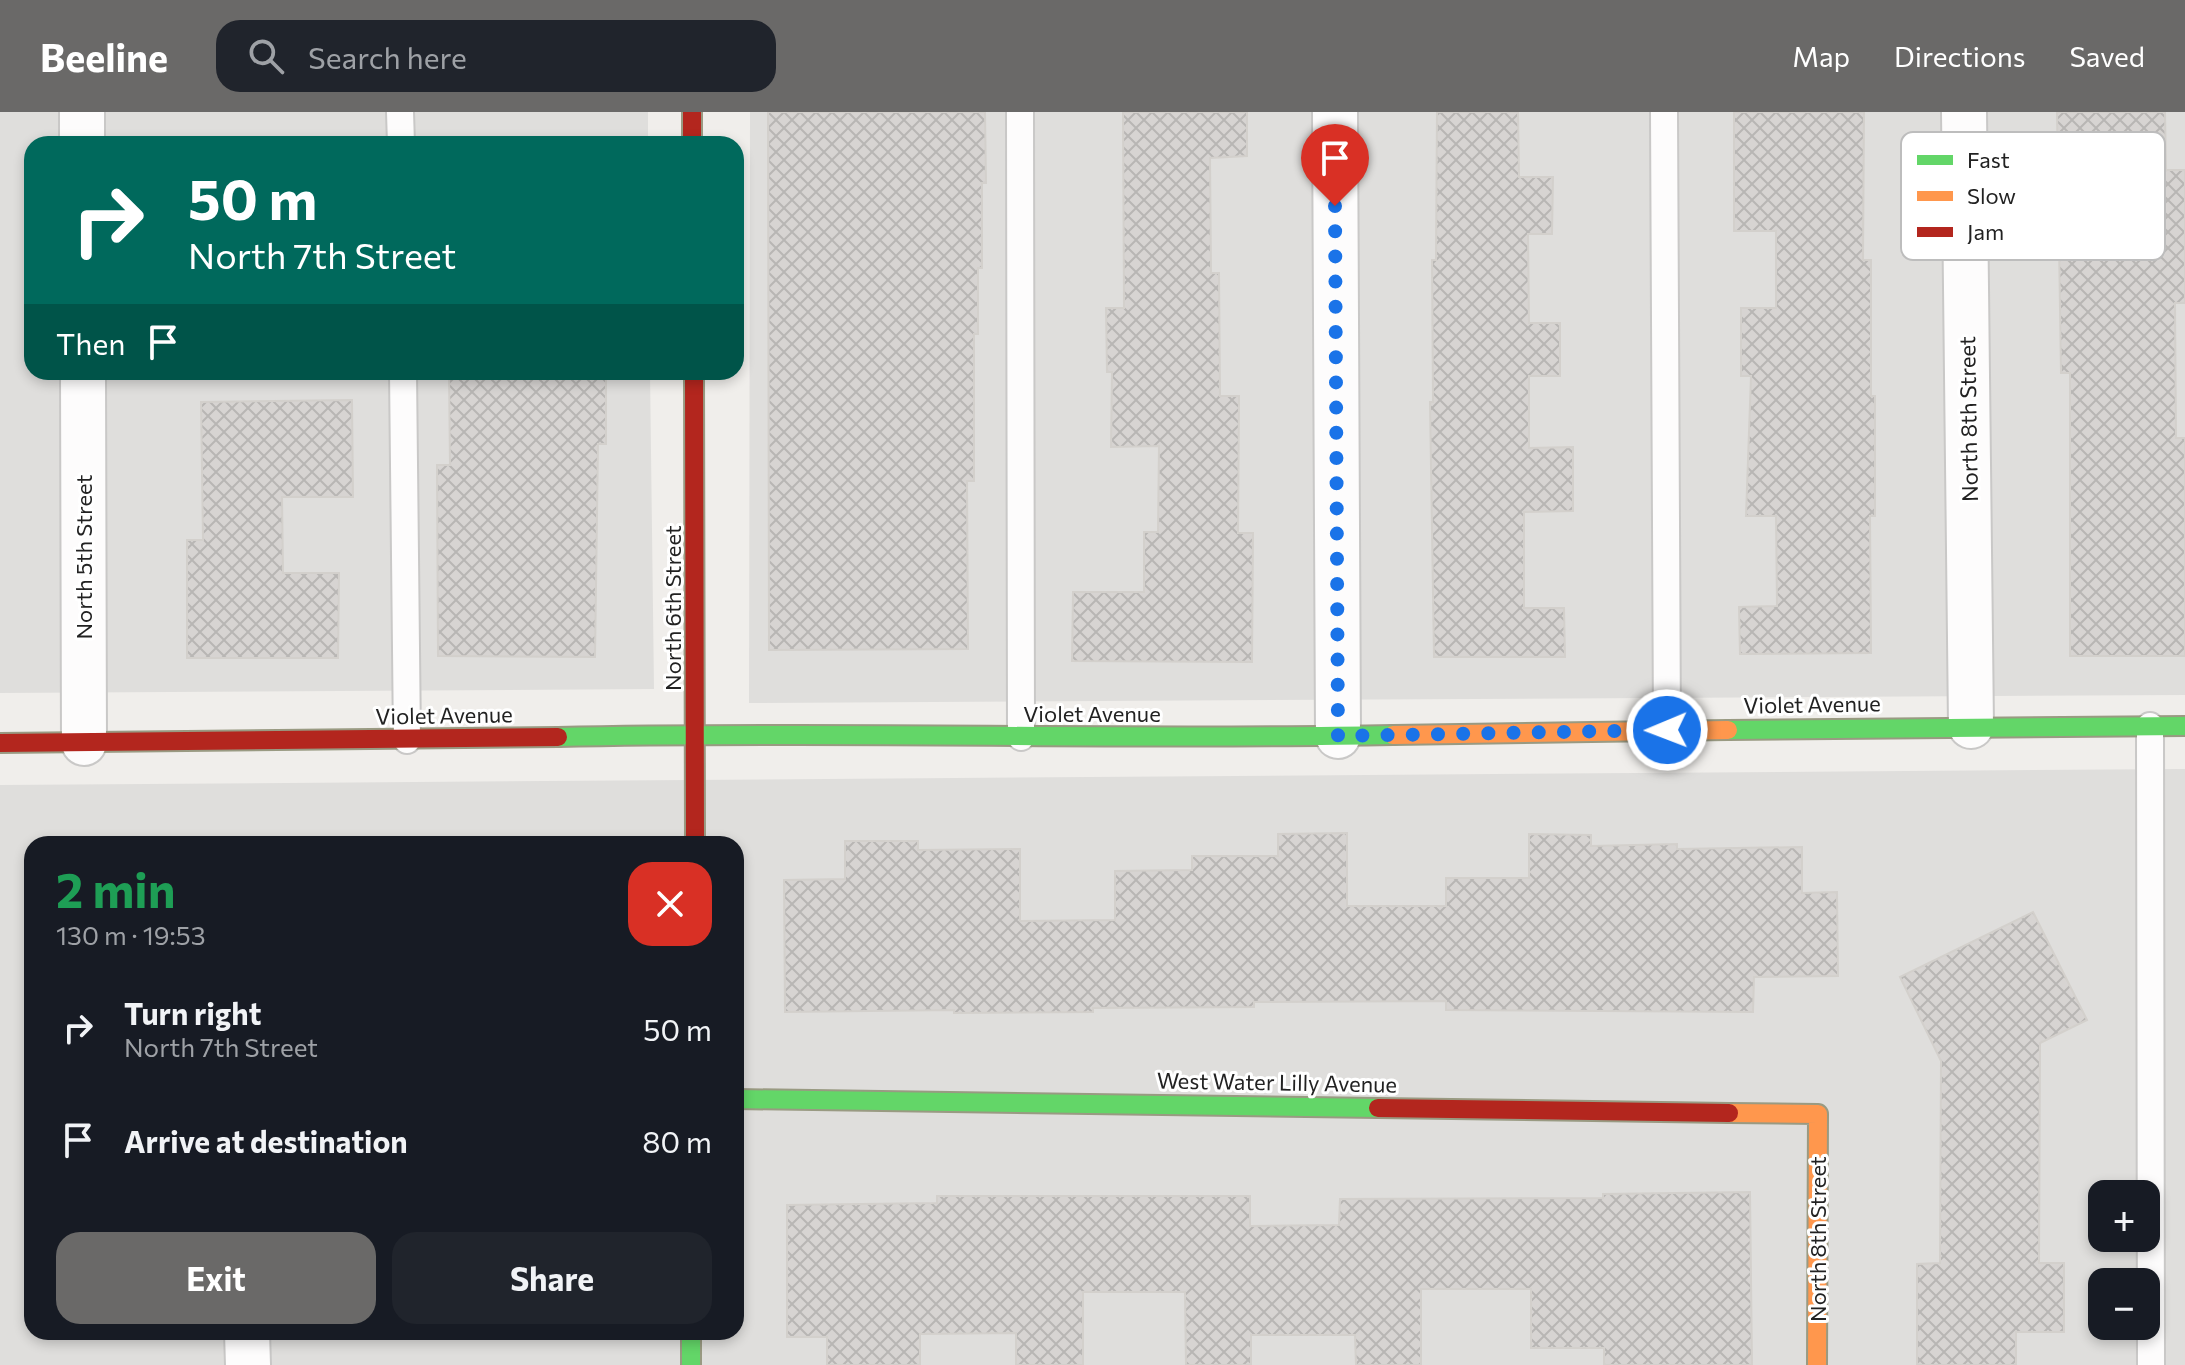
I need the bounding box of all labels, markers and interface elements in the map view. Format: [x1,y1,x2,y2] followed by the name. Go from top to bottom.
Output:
[216,20,776,92] search box
[40,33,168,80] text: Beeline
[244,34,288,78] icon: search
[308,38,467,75] text: Search here
[1792,39,1850,73] text: Map
[1894,39,2025,73] text: Directions
[2069,39,2145,73] text: Saved
[1301,124,1369,206] pin
[1901,132,2165,260] legend
[1313,136,1357,180] icon: arrive
[1967,146,2010,173] text: Fast
[188,163,317,232] text: 50 m
[56,168,160,272] icon: right
[1967,182,2016,209] text: Slow
[1967,218,2004,245] text: Jam
[188,232,456,276] text: North 7th Street
[141,320,185,364] icon: arrive
[56,324,125,361] text: Then
[1953,336,1983,502] street label: North 8th Street
[70,474,97,640] street label: North 5th Street
[659,525,686,691] street label: North 6th Street
[1625,688,1709,772] position arrow
[1743,689,1881,719] street label: Violet Avenue
[375,700,513,730] street label: Violet Avenue
[1023,700,1161,727] street label: Violet Avenue
[56,859,176,918] text: 2 min
[628,862,712,946] button: close
[56,919,205,950] text: 130 m · 19:53
[124,994,261,1031] text: Turn right
[56,1006,100,1050] icon: right
[643,1010,712,1047] text: 50 m
[124,1031,318,1062] text: North 7th Street
[1157,1066,1397,1098] street label: West Water Lilly Avenue
[56,1118,100,1162] icon: arrive
[124,1122,408,1159] text: Arrive at destination
[642,1122,712,1159] text: 80 m
[1804,1156,1831,1322] street label: North 8th Street
[2088,1180,2160,1340] map controls
[2088,1180,2160,1252] button: +
[56,1232,376,1324] button: Exit
[392,1232,712,1324] button: Share
[2088,1268,2160,1340] button: −

